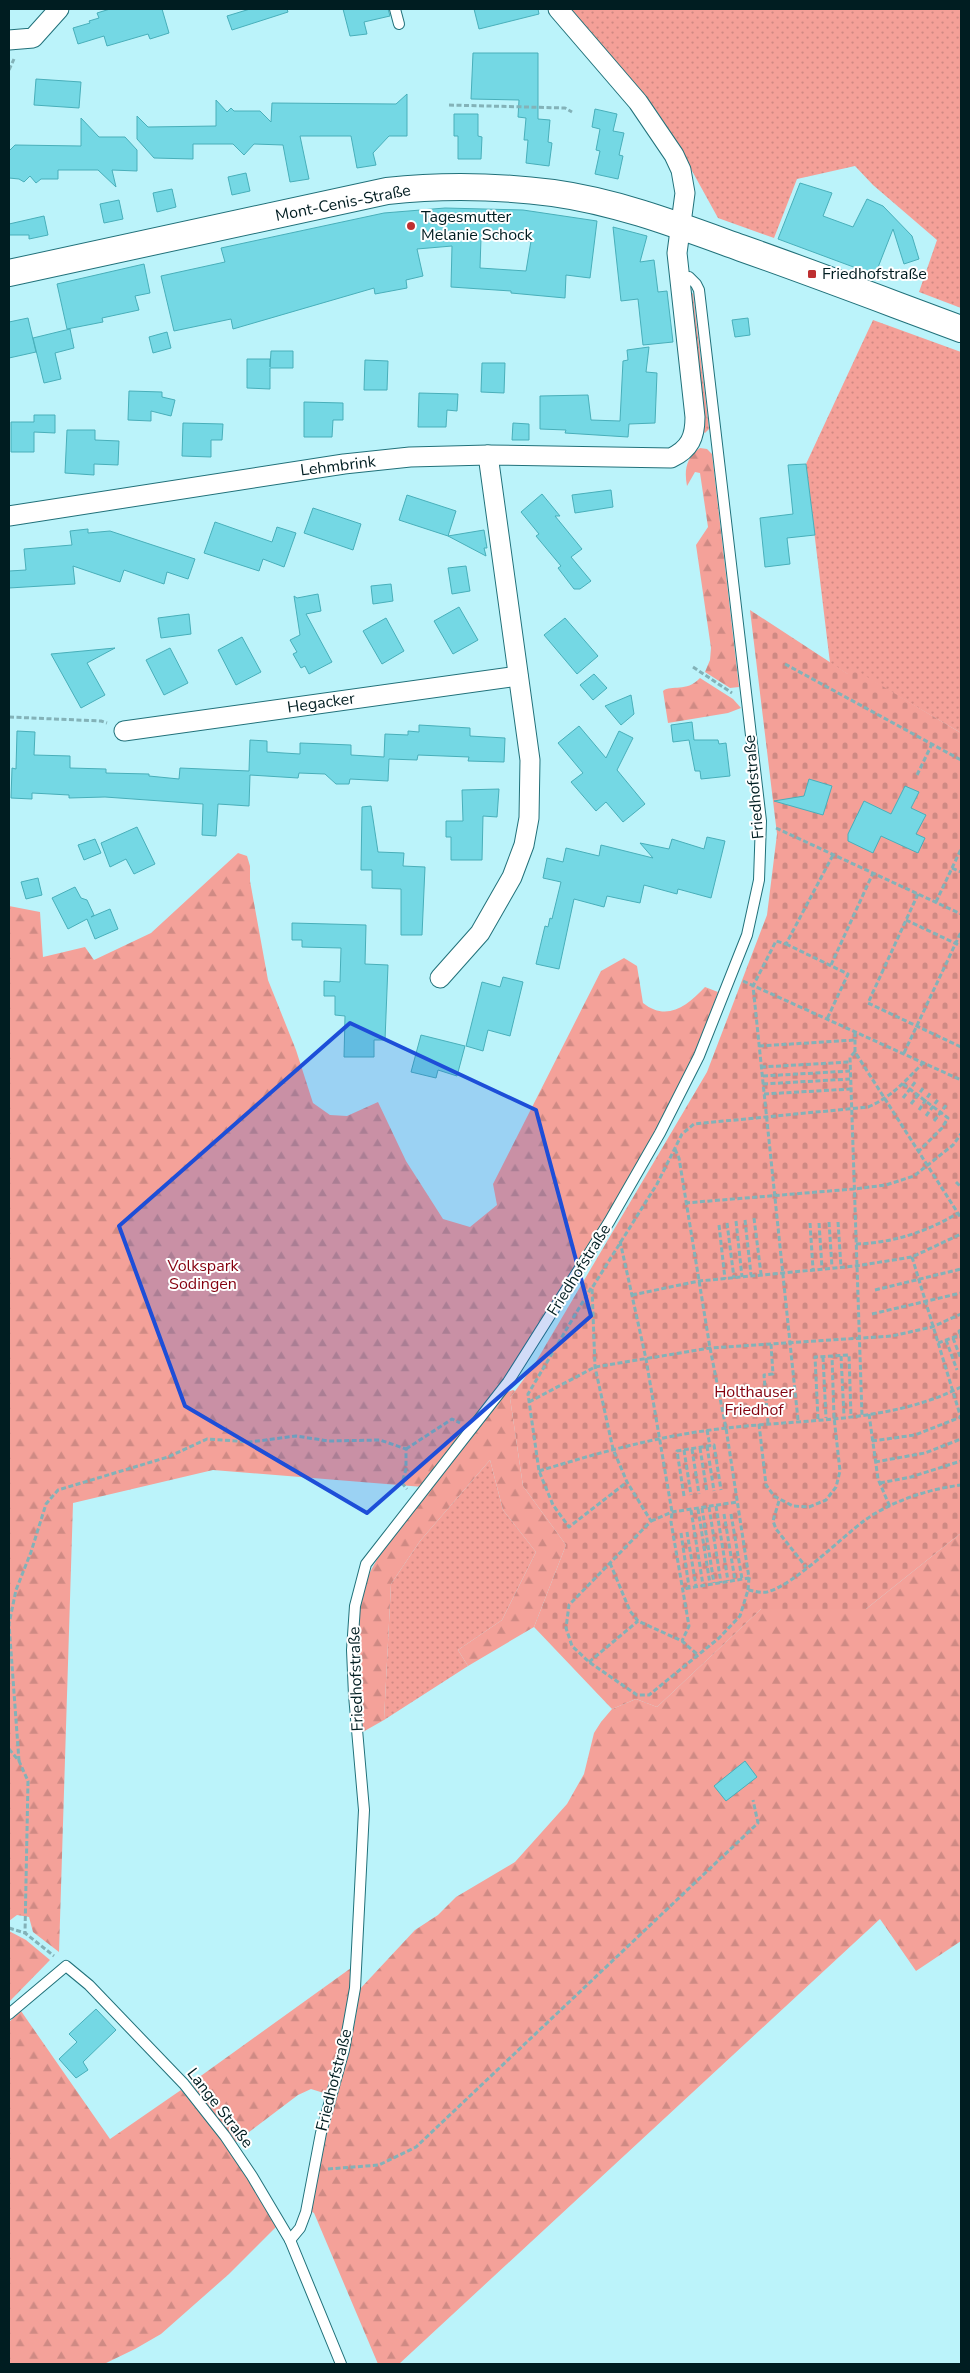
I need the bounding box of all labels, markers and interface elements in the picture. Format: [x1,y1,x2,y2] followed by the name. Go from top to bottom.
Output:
[273,179,413,227] street label: Mont-Cenis-Straße
[421,206,533,246] place label: Tagesmutter Melanie Schock
[405,220,417,232] marker: Tagesmutter Melanie Schock
[822,263,927,285] place label: Friedhofstraße
[806,268,818,280] marker: Friedhofstraße
[299,450,378,482] street label: Lehmbrink
[286,687,356,719] street label: Hegacker
[738,734,770,840] street label: Friedhofstraße
[542,1220,616,1320] street label: Friedhofstraße
[167,1255,239,1295] park label: Volkspark Sodingen
[714,1381,794,1421] park label: Holthauser Friedhof
[343,1626,369,1732] street label: Friedhofstraße
[311,2027,357,2133] street label: Friedhofstraße
[182,2063,258,2153] street label: Lange Straße

